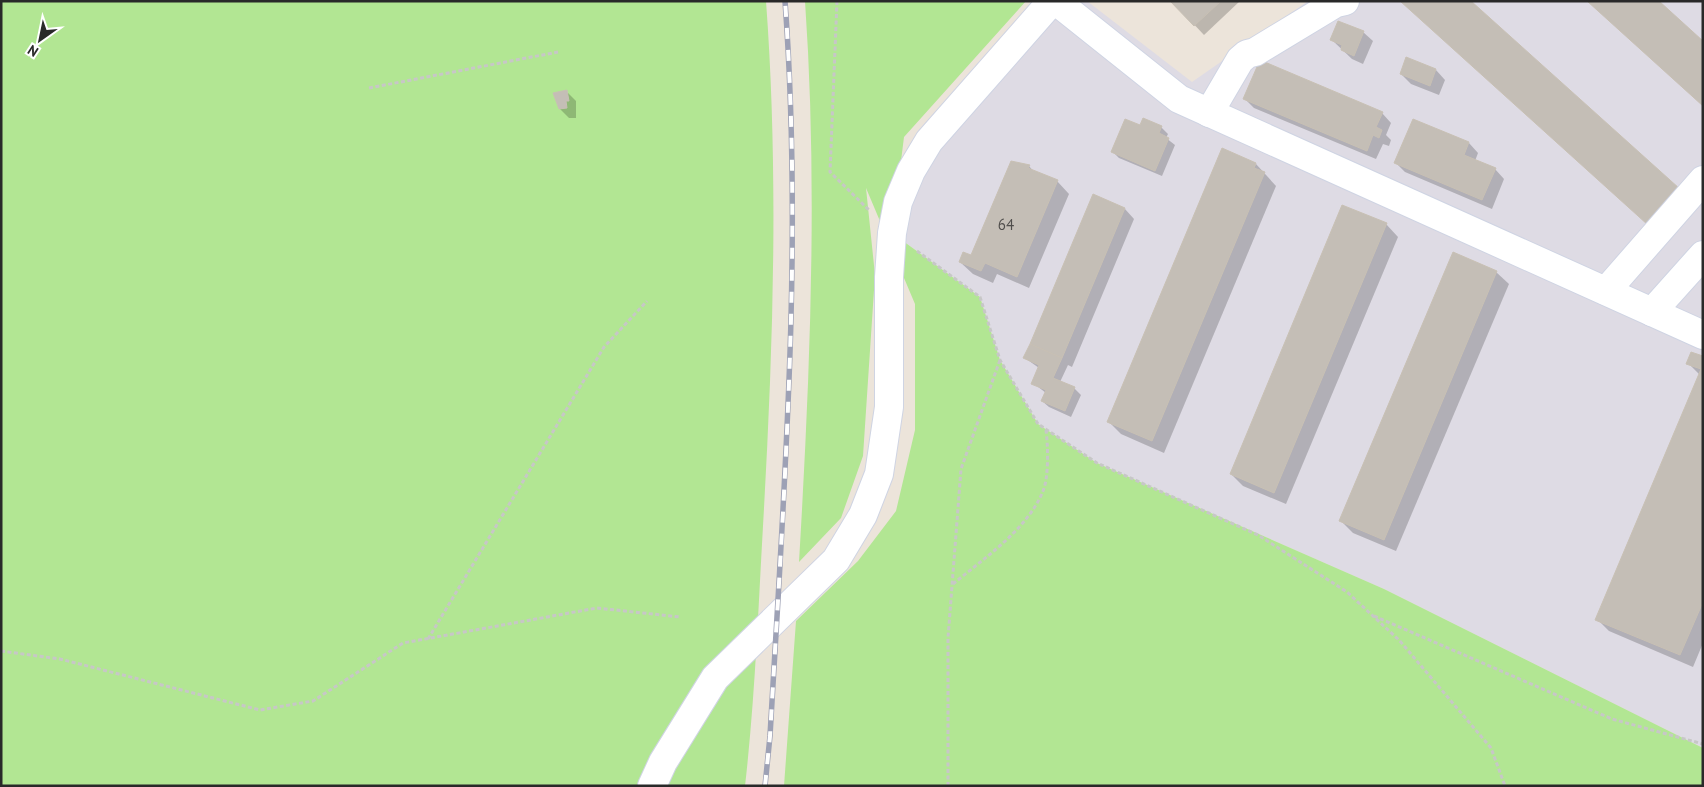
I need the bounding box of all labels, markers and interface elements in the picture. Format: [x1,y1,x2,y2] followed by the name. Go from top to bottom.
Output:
[15,15,65,65] north arrow
[24,41,42,61] text: N
[998,215,1014,234] house number: 64

